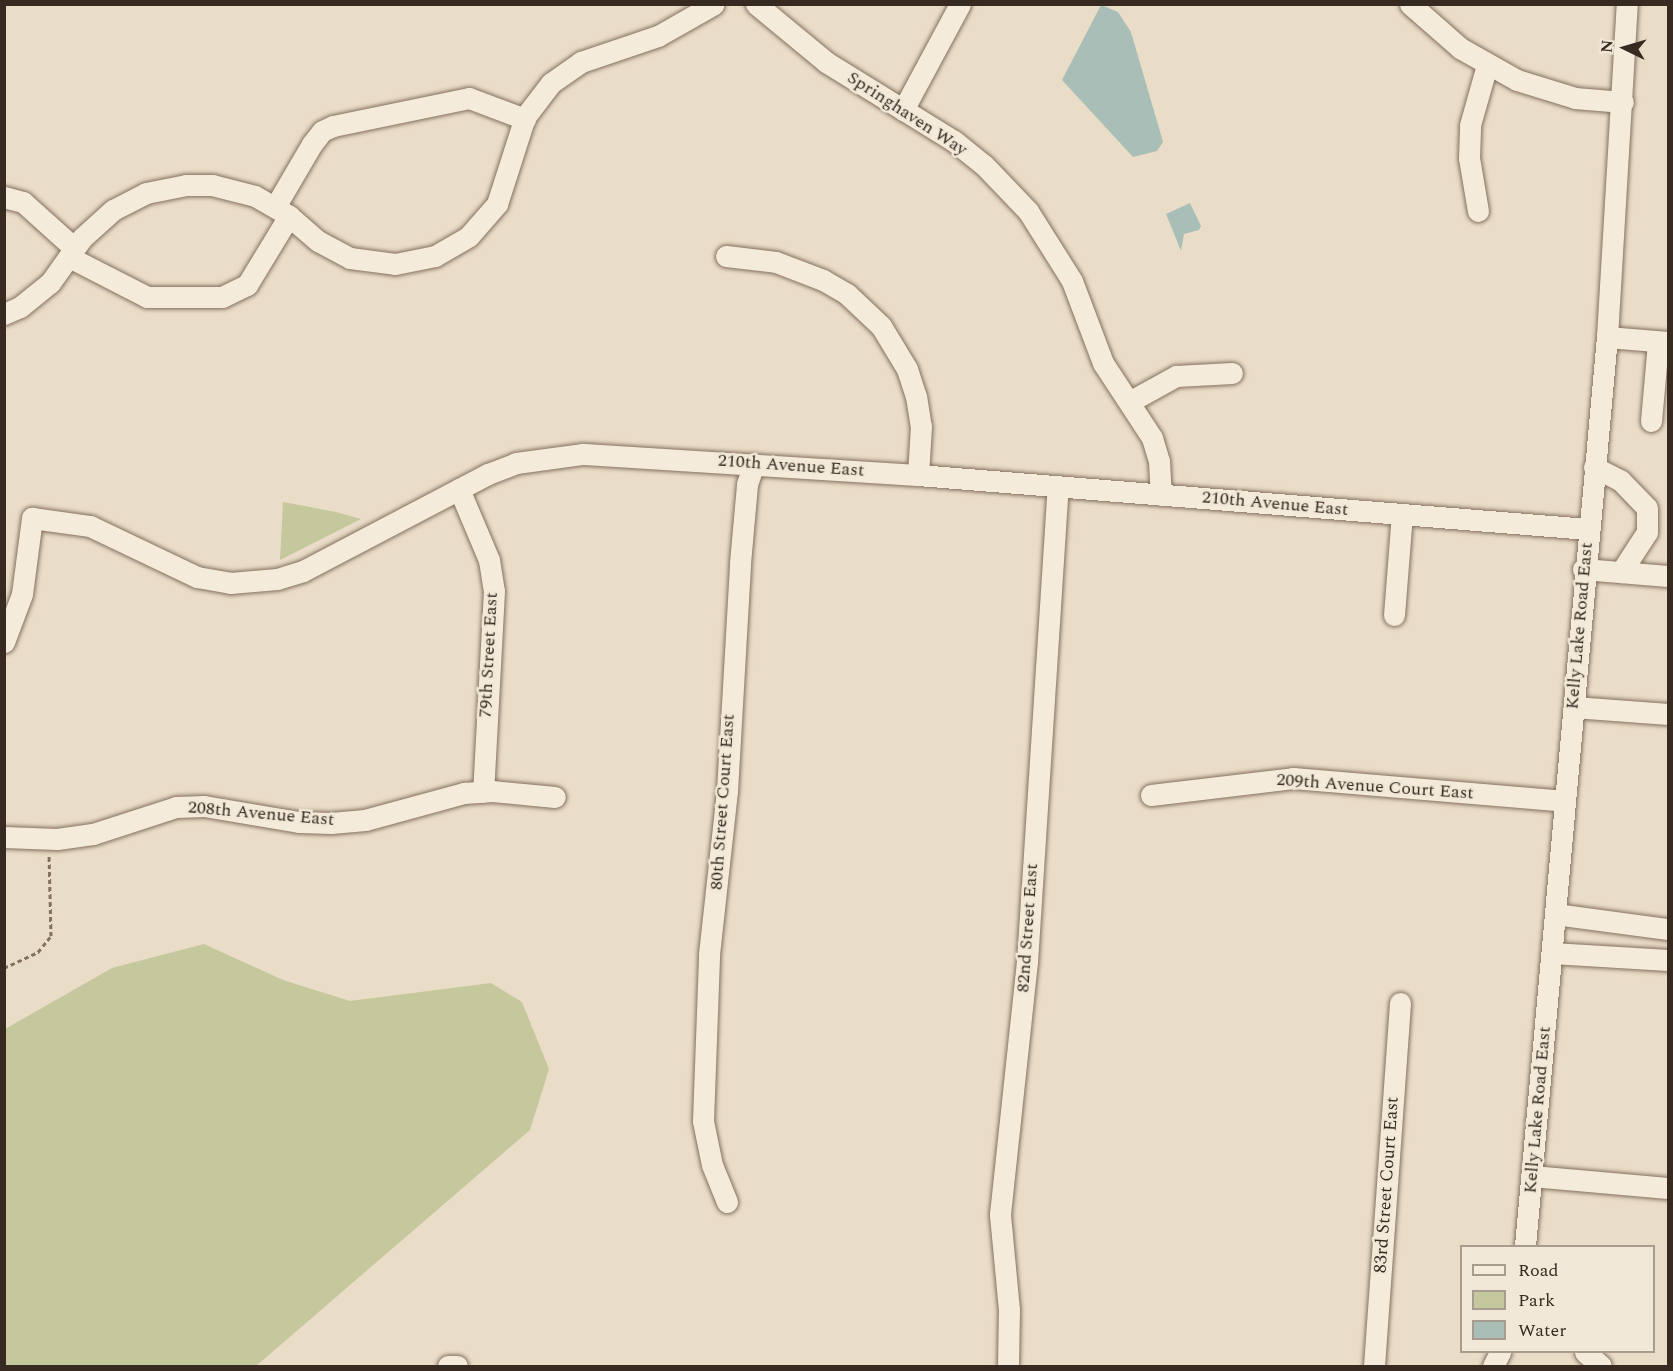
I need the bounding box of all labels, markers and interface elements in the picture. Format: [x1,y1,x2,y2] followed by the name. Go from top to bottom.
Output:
[1595,18,1655,78] north arrow
[1595,39,1620,54] text: N
[843,67,971,161] street label: Springhaven Way
[717,450,865,482] street label: 210th Avenue East
[1201,487,1349,521] street label: 210th Avenue East
[1562,542,1598,710] street label: Kelly Lake Road East
[475,592,503,718] street label: 79th Street East
[706,713,740,891] street label: 80th Street Court East
[1276,769,1474,805] street label: 209th Avenue Court East
[187,797,335,831] street label: 208th Avenue East
[1013,863,1043,993] street label: 82nd Street East
[1520,1026,1556,1194] street label: Kelly Lake Road East
[1370,1096,1404,1274] street label: 83rd Street Court East
[1460,1245,1655,1353] legend
[1518,1257,1559,1284] text: Road
[1518,1287,1555,1314] text: Park
[1518,1317,1566,1344] text: Water

